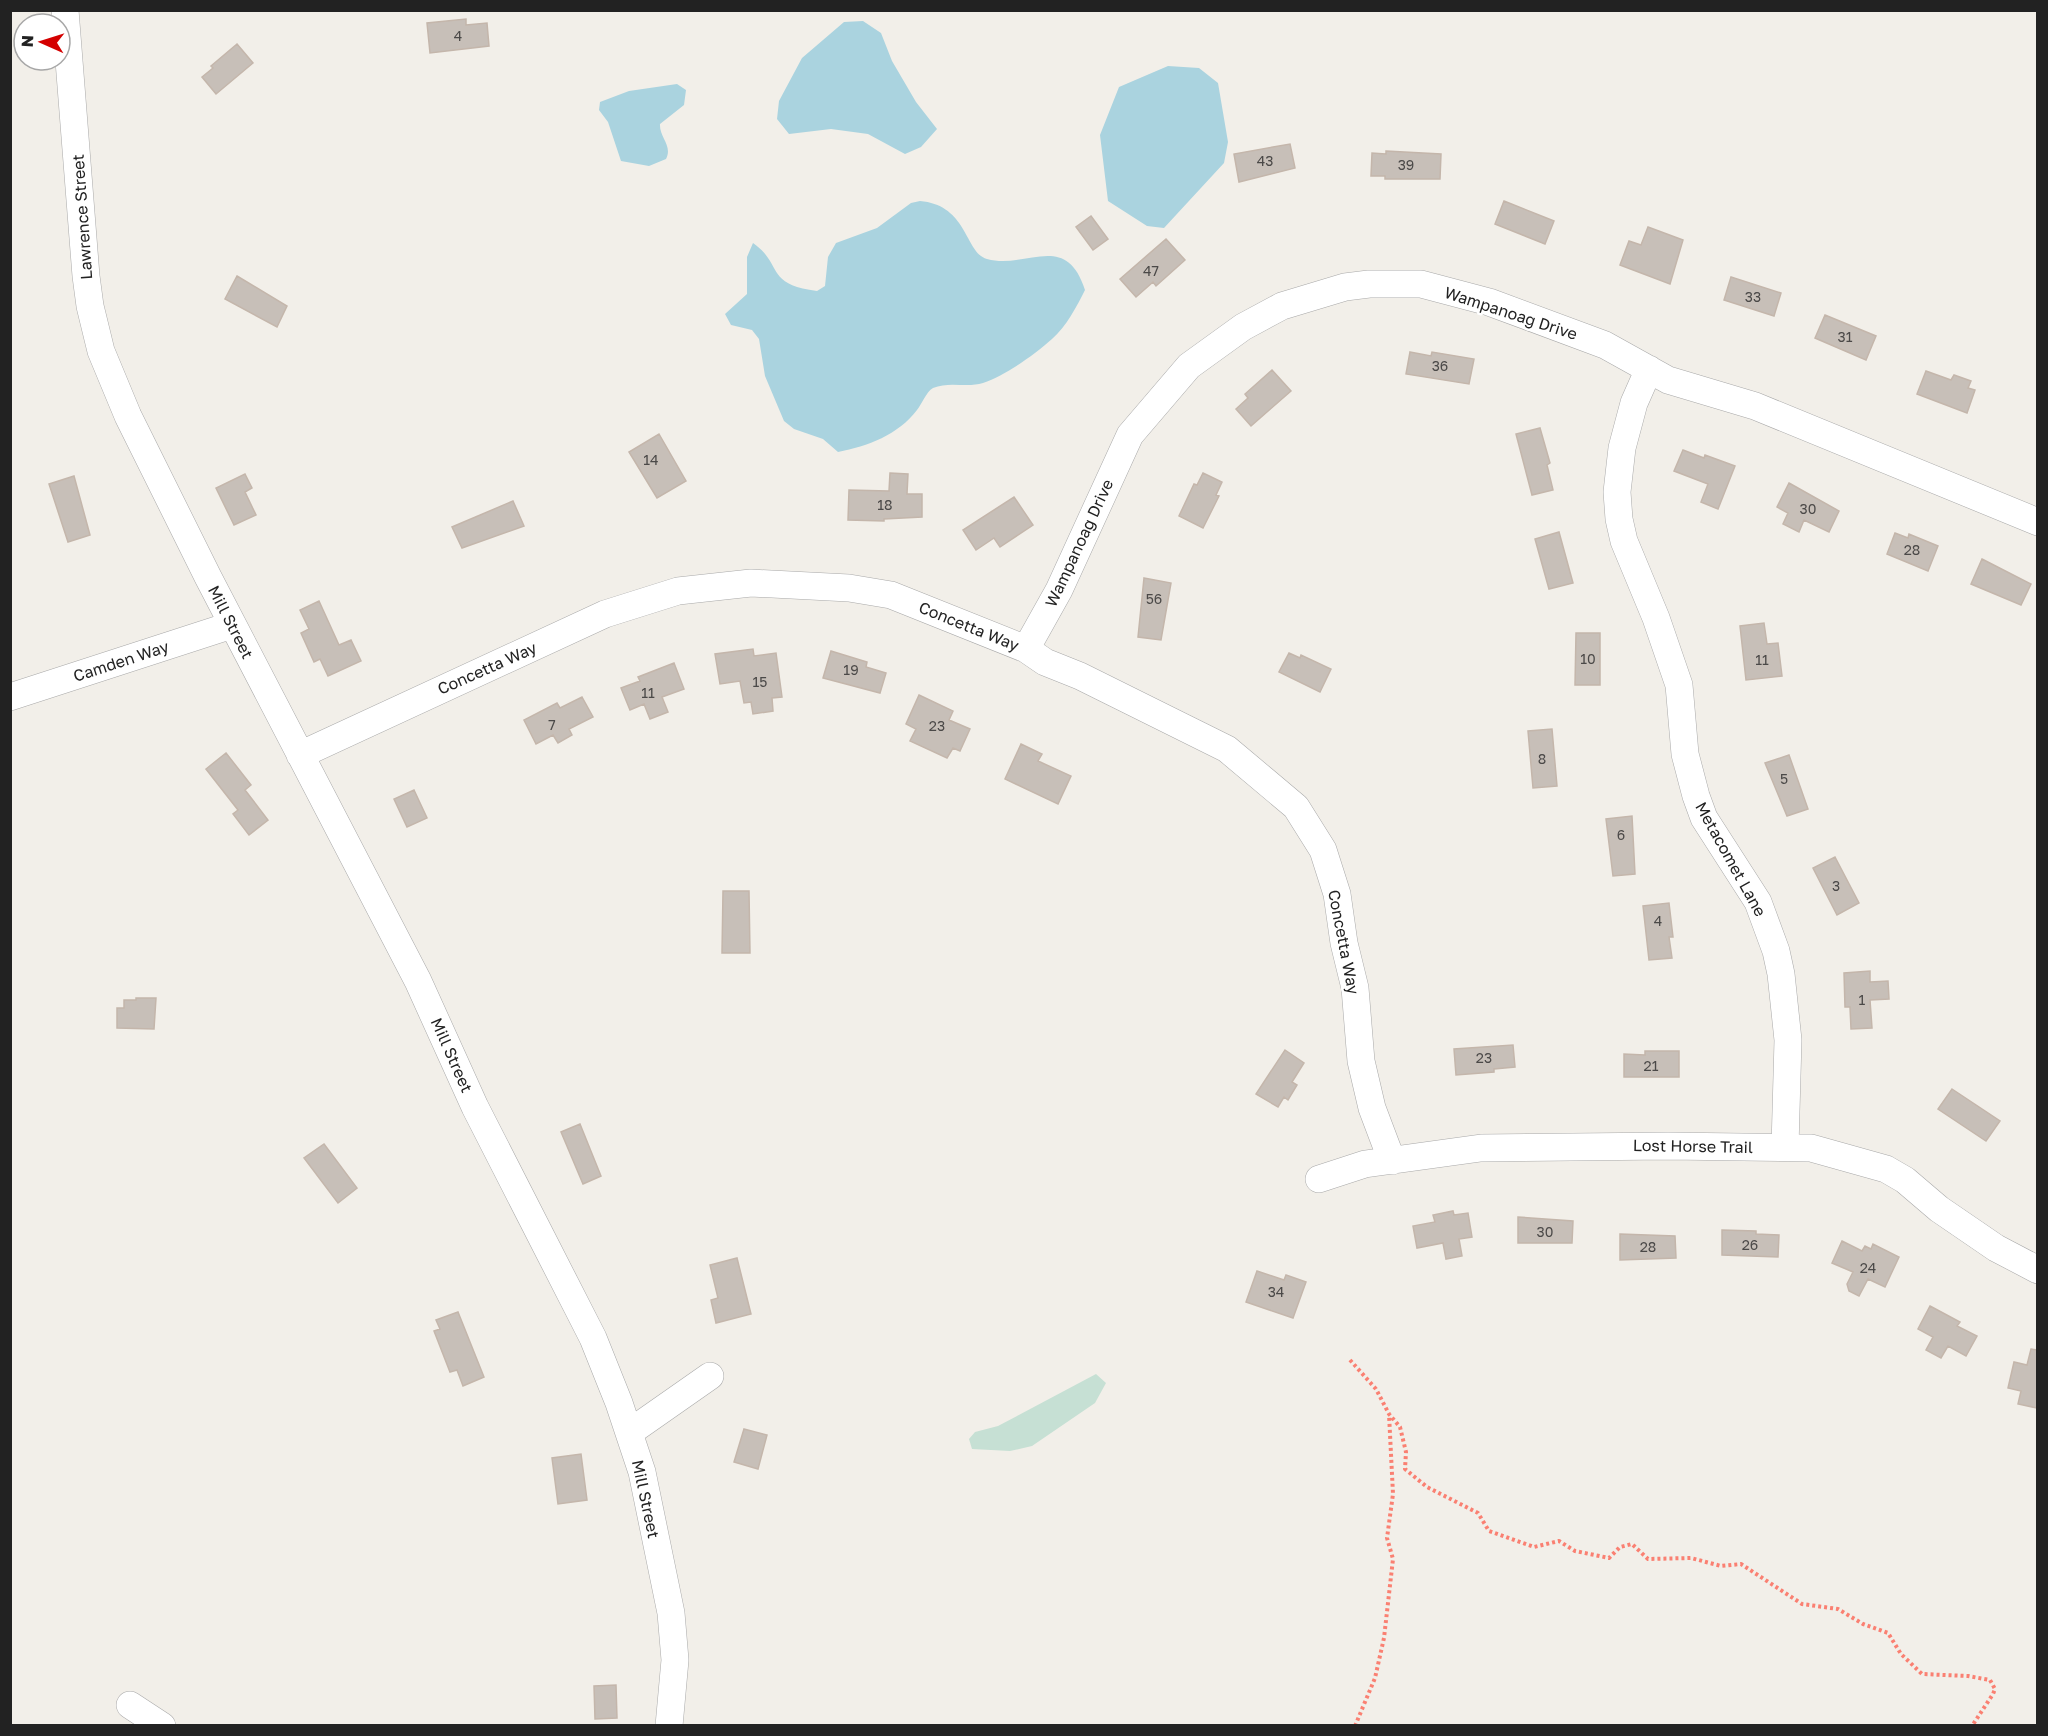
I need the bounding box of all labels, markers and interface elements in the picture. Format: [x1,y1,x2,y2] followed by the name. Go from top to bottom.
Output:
[12,12,72,72] north arrow
[454,27,462,44] house number: 4
[17,35,37,48] text: N
[1257,152,1273,169] house number: 43
[68,154,96,280] street label: Lawrence Street
[1398,156,1414,173] house number: 39
[1143,262,1159,279] house number: 47
[1442,282,1580,344] street label: Wampanoag Drive
[1745,288,1761,305] house number: 33
[1838,328,1853,345] house number: 31
[1432,357,1448,374] house number: 36
[643,451,659,468] house number: 14
[1041,476,1117,610] street label: Wampanoag Drive
[877,496,893,513] house number: 18
[1800,500,1816,517] house number: 30
[1904,541,1920,558] house number: 28
[204,582,258,662] street label: Mill Street
[1146,590,1162,607] house number: 56
[916,597,1022,655] street label: Concetta Way
[71,636,171,686] street label: Camden Way
[434,637,540,699] street label: Concetta Way
[1580,650,1596,667] house number: 10
[1755,651,1769,668] house number: 11
[843,661,859,678] house number: 19
[753,673,767,690] house number: 15
[641,684,655,701] house number: 11
[548,716,556,733] house number: 7
[929,717,945,734] house number: 23
[1538,750,1546,767] house number: 8
[1780,770,1788,787] house number: 5
[1691,798,1771,920] street label: Metacomet Lane
[1617,826,1625,843] house number: 6
[1832,877,1840,894] house number: 3
[1324,888,1364,996] street label: Concetta Way
[1654,912,1662,929] house number: 4
[1859,991,1866,1008] house number: 1
[427,1015,477,1095] street label: Mill Street
[1476,1049,1492,1066] house number: 23
[1644,1057,1659,1074] house number: 21
[1633,1135,1753,1157] street label: Lost Horse Trail
[1537,1223,1553,1240] house number: 30
[1742,1236,1758,1253] house number: 26
[1640,1238,1656,1255] house number: 28
[1860,1259,1876,1276] house number: 24
[1268,1283,1284,1300] house number: 34
[628,1458,664,1540] street label: Mill Street

